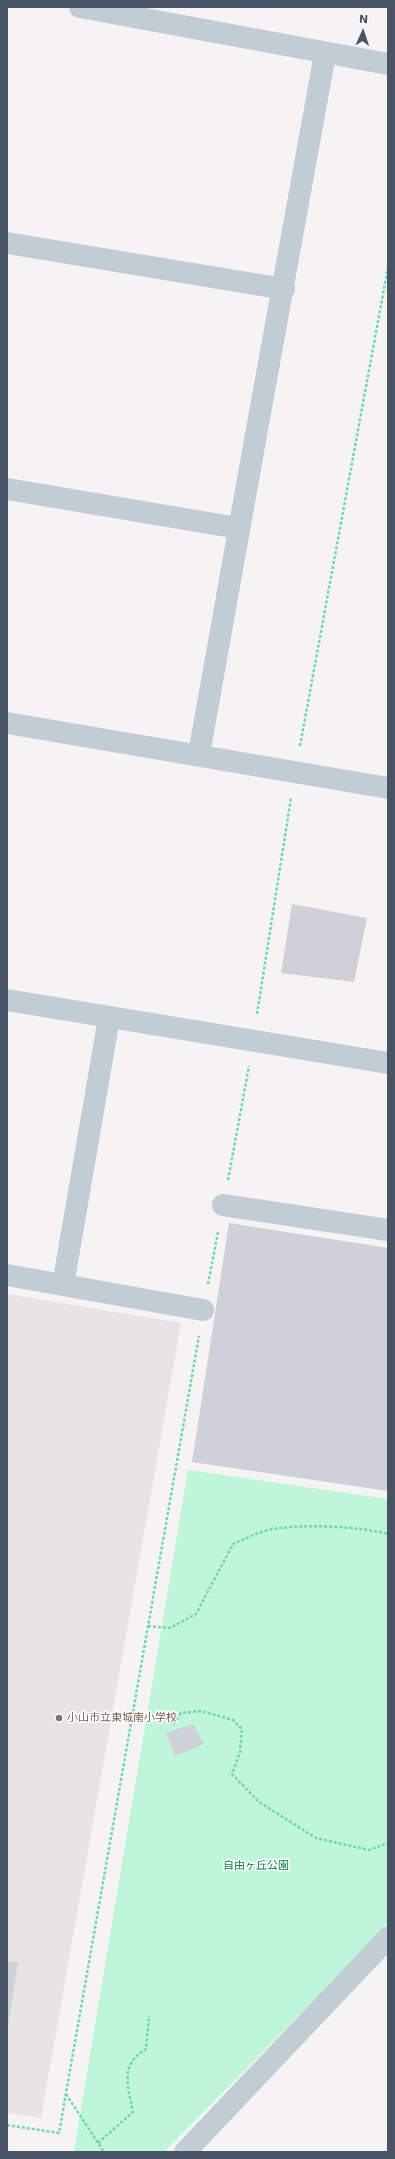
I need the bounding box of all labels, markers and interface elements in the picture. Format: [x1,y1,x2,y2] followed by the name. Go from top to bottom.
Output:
[343,12,383,52] north arrow
[359,13,369,26] text: N
[67,1711,177,1725] place label: 小山市立東城南小学校
[54,1713,64,1723] marker: 小山市立東城南小学校
[223,1859,289,1873] park label: 自由ヶ丘公園

